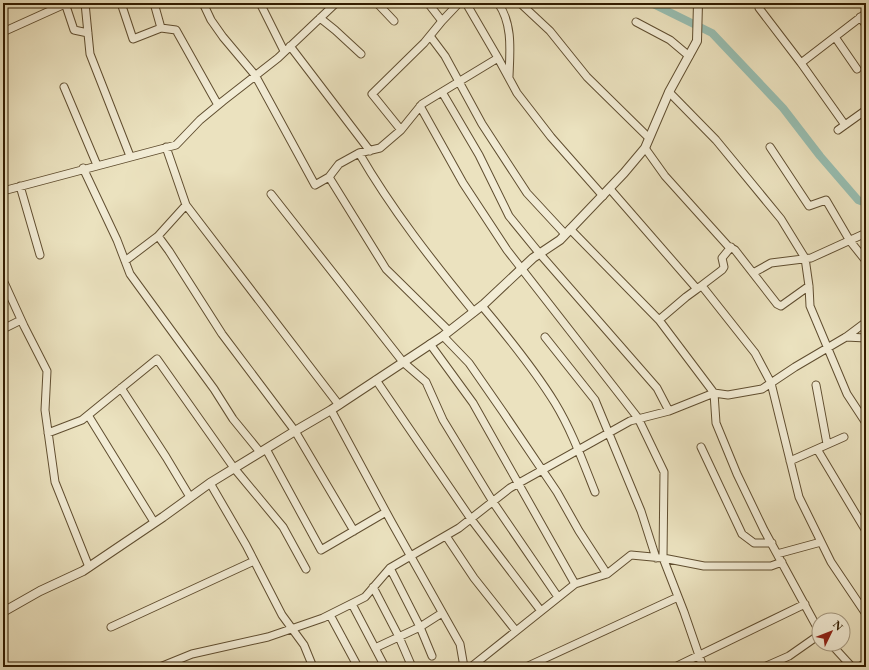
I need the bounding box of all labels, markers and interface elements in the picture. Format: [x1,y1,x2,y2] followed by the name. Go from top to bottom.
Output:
[811,612,851,652] north arrow
[830,617,847,633] text: N

